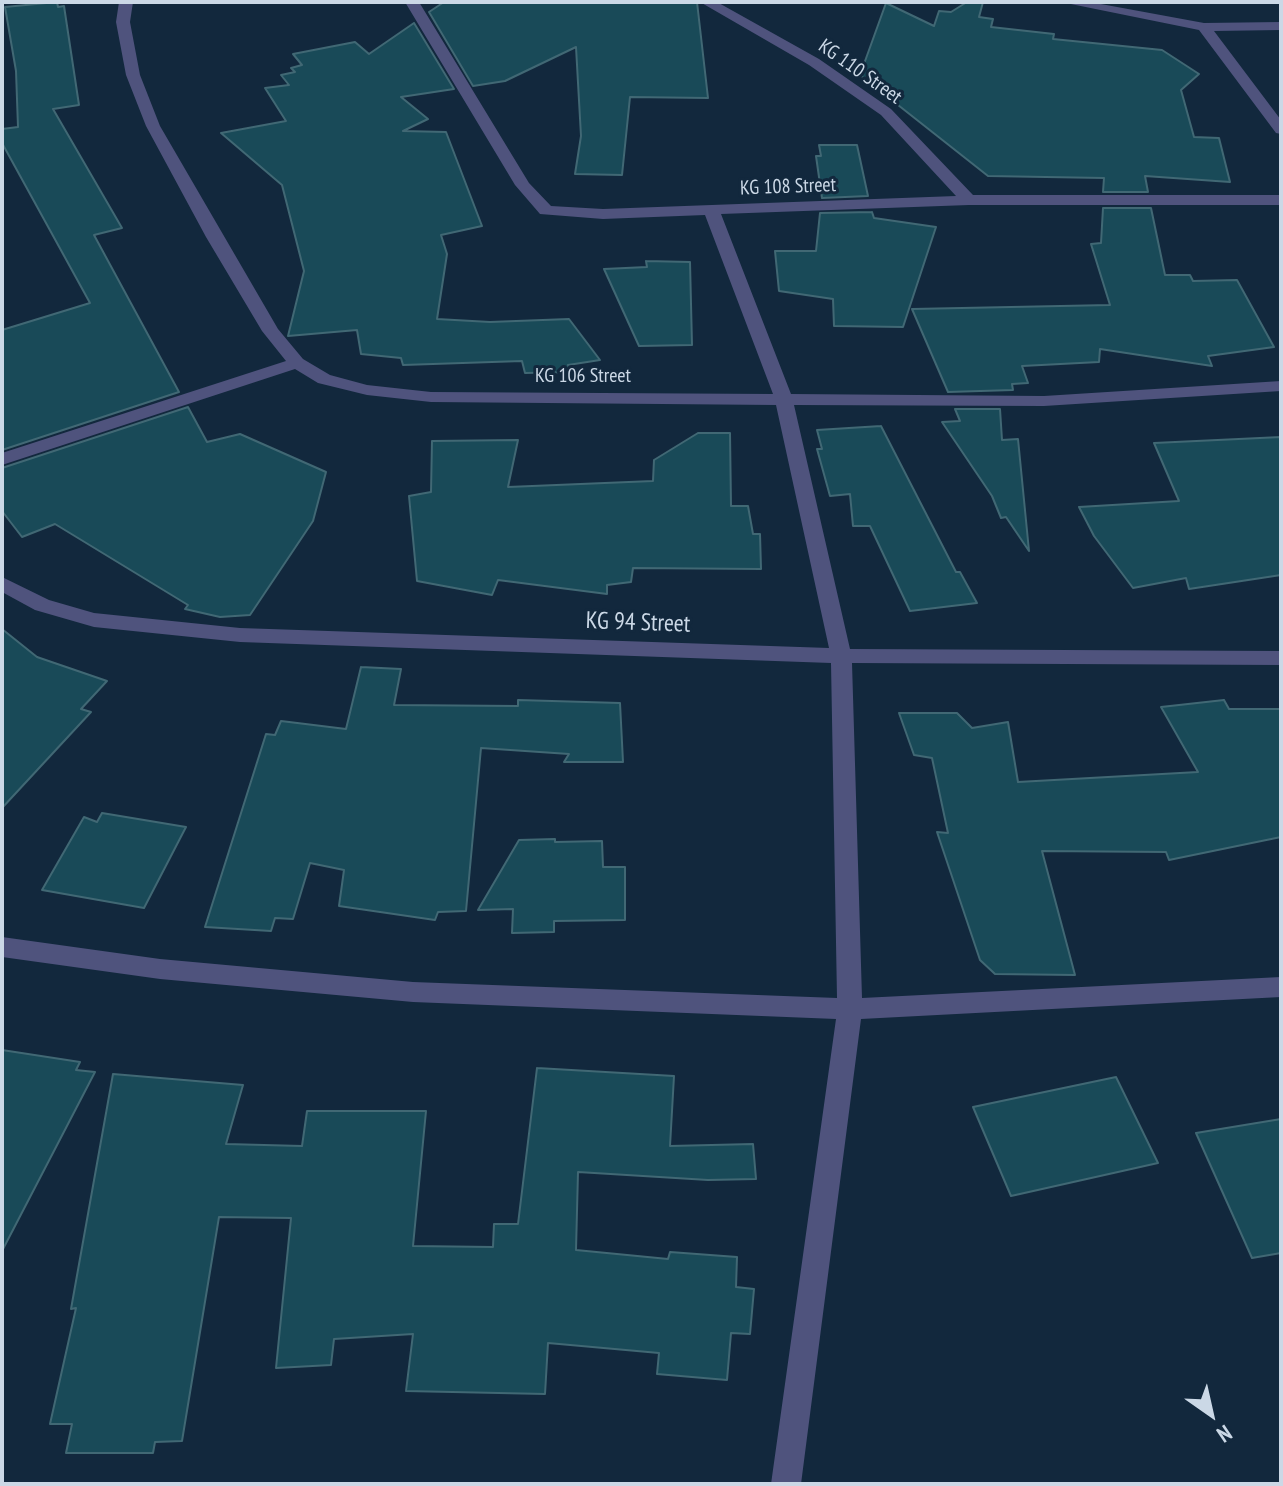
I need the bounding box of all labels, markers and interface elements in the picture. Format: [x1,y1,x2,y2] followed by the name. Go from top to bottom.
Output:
[814,35,906,109] street label: KG 110 Street
[740,173,836,201] street label: KG 108 Street
[535,364,631,388] street label: KG 106 Street
[585,607,691,639] street label: KG 94 Street
[1171,1374,1251,1454] north arrow
[1212,1419,1237,1449] text: N

